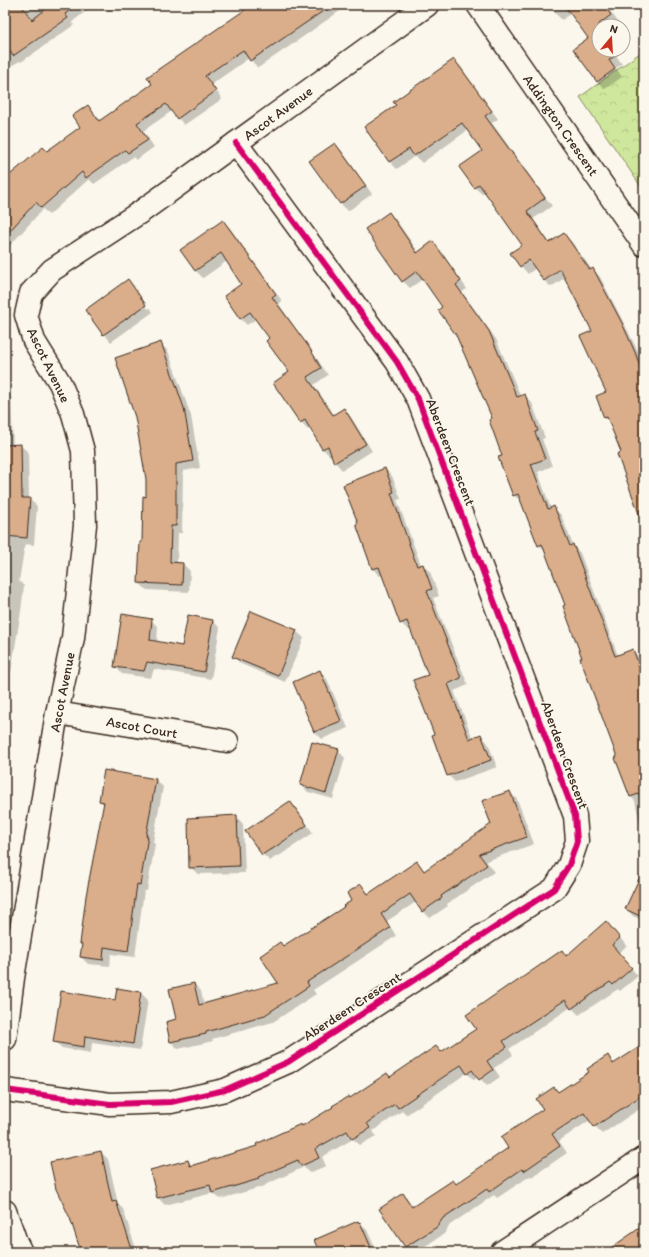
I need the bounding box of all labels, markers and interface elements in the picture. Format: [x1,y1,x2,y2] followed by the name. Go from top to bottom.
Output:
[591,18,631,58] north arrow
[608,22,619,36] text: N
[519,71,602,179] street label: Addington Crescent
[240,82,316,144] street label: Ascot Avenue
[23,325,74,406] street label: Ascot Avenue
[422,396,479,508] street label: Aberdeen Crescent
[46,650,79,734] street label: Ascot Avenue
[537,699,592,811] street label: Aberdeen Crescent
[105,713,179,742] street label: Ascot Court
[300,968,404,1044] street label: Aberdeen Crescent

